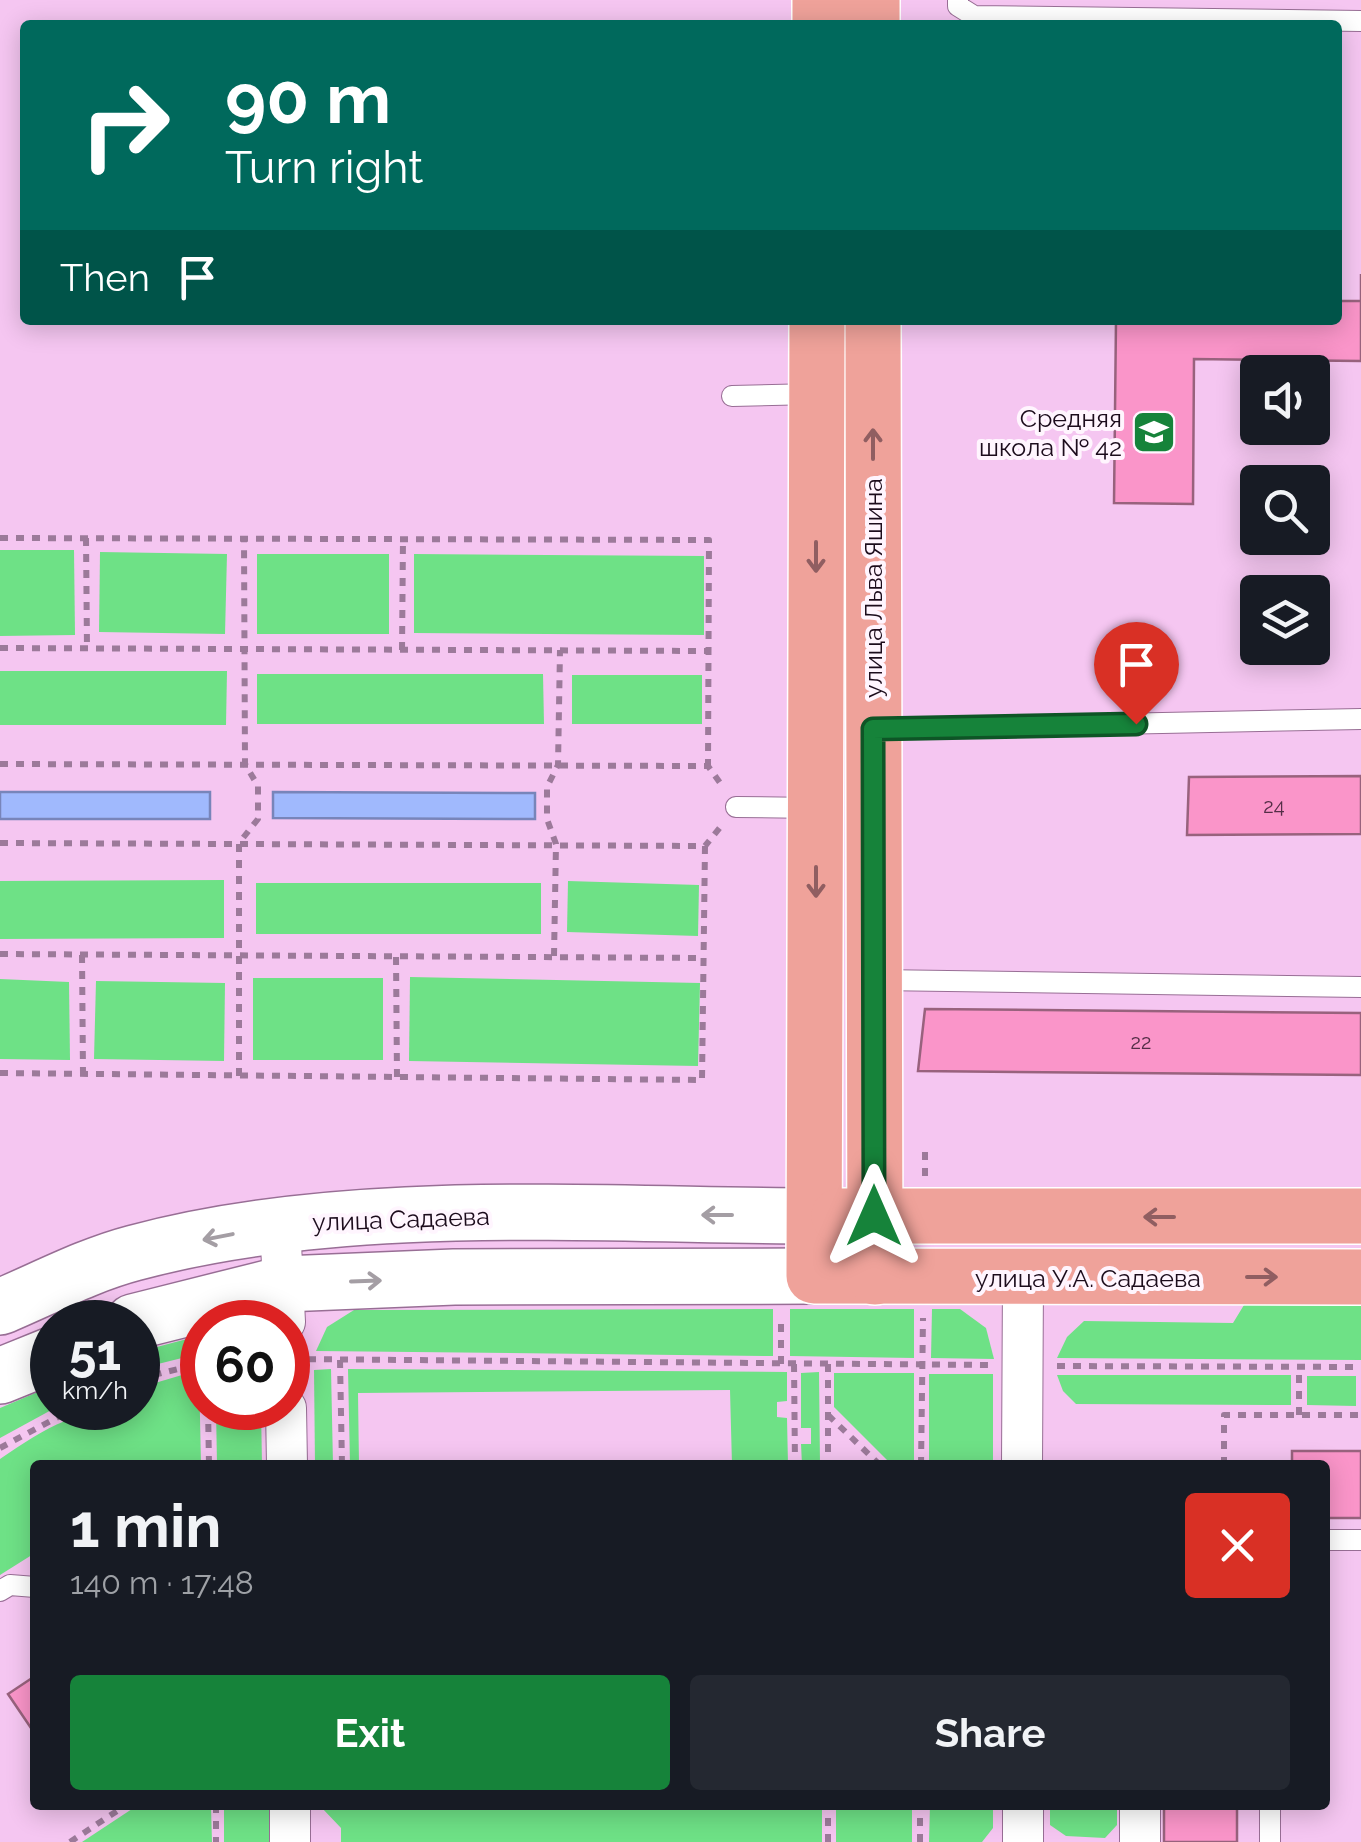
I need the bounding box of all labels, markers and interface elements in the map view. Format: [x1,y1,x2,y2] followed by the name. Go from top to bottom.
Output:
[225,57,391,139] text: 90 m
[60,60,190,190] icon: right
[225,141,423,194] text: Turn right
[170,250,225,305] icon: arrive
[60,255,150,300] text: Then
[1240,355,1330,665] map controls
[1240,355,1330,445] button: sound
[979,403,1122,462] place label: Средняя школа № 42
[1131,409,1177,455] school or university icon: Средняя школа № 42
[864,429,882,462] one-way arrow
[1240,465,1330,555] button: search
[858,478,888,698] street label: улица Льва Яшина
[806,540,826,573] one-way arrow
[1240,575,1330,665] button: layers
[1094,622,1179,725] pin
[1109,637,1164,692] icon: arrive
[1263,794,1285,818] house number: 24
[806,866,826,898] one-way arrow
[1131,1030,1151,1054] house number: 22
[822,1164,926,1268] position arrow
[312,1201,490,1237] street label: улица Садаева
[701,1206,734,1224] one-way arrow
[1143,1208,1176,1226] one-way arrow
[203,1228,235,1247] one-way arrow
[975,1263,1201,1293] street label: улица У.А. Садаева
[1244,1268,1277,1286] one-way arrow
[349,1271,381,1290] one-way arrow
[180,1300,310,1430] speed limit sign: 60
[69,1323,121,1382] text: 51
[62,1375,128,1405] text: km/h
[70,1491,221,1561] text: 1 min
[1185,1493,1290,1598] button: close
[70,1564,254,1601] text: 140 m · 17:48
[70,1675,670,1790] button: Exit
[690,1675,1290,1790] button: Share

